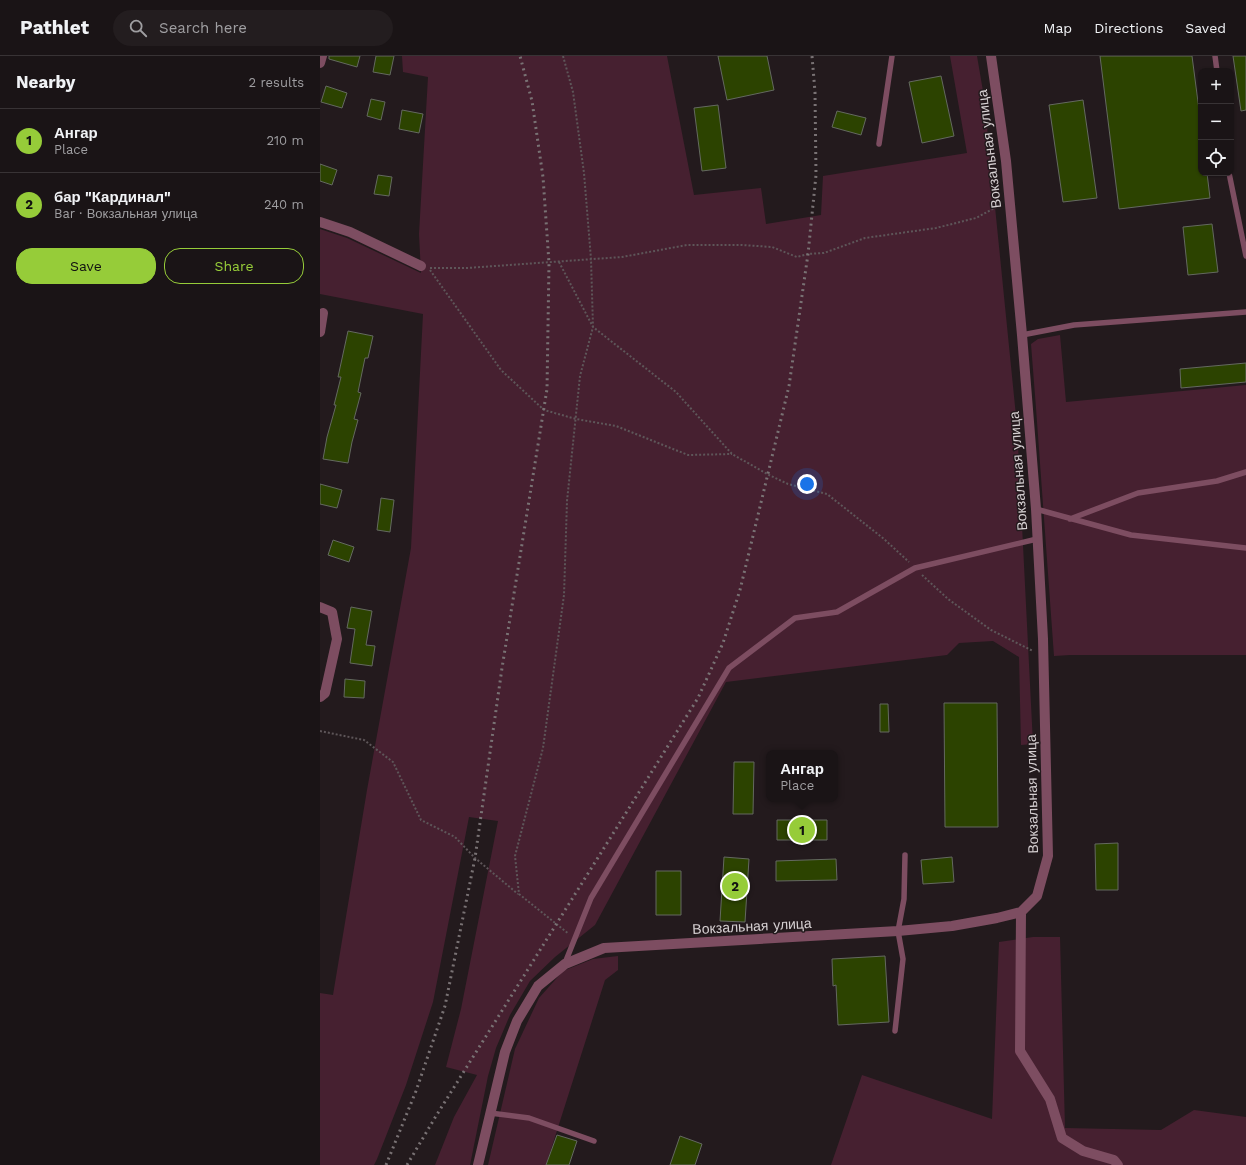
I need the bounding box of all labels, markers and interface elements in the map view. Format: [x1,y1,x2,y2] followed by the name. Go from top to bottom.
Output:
[113,10,393,46] search box
[20,16,89,39] text: Pathlet
[127,17,149,39] icon: search
[159,19,247,37] text: Search here
[1044,20,1072,36] text: Map
[1094,20,1163,36] text: Directions
[1185,20,1226,36] text: Saved
[1198,68,1234,176] map controls
[1198,68,1234,104] button: +
[16,72,75,92] text: Nearby
[249,75,304,90] text: 2 results
[974,89,1004,209] street label: Вокзальная улица
[1198,104,1234,140] button: −
[54,124,98,142] text: Ангар
[26,133,32,148] text: 1
[266,133,304,148] text: 210 m
[1198,140,1234,176] button: locate
[54,142,88,157] text: Place
[54,188,171,206] text: бар "Кардинал"
[25,197,33,212] text: 2
[264,197,304,212] text: 240 m
[54,206,198,221] text: Bar · Вокзальная улица
[16,248,156,284] button: Save
[164,248,304,284] button: Share
[1006,411,1030,531] street label: Вокзальная улица
[797,474,817,494] your location
[1023,734,1041,854] street label: Вокзальная улица
[766,750,838,802] popup
[780,760,824,778] text: Ангар
[780,778,814,793] text: Place
[789,815,815,845] pin: 1
[722,871,748,901] pin: 2
[692,915,812,937] street label: Вокзальная улица

